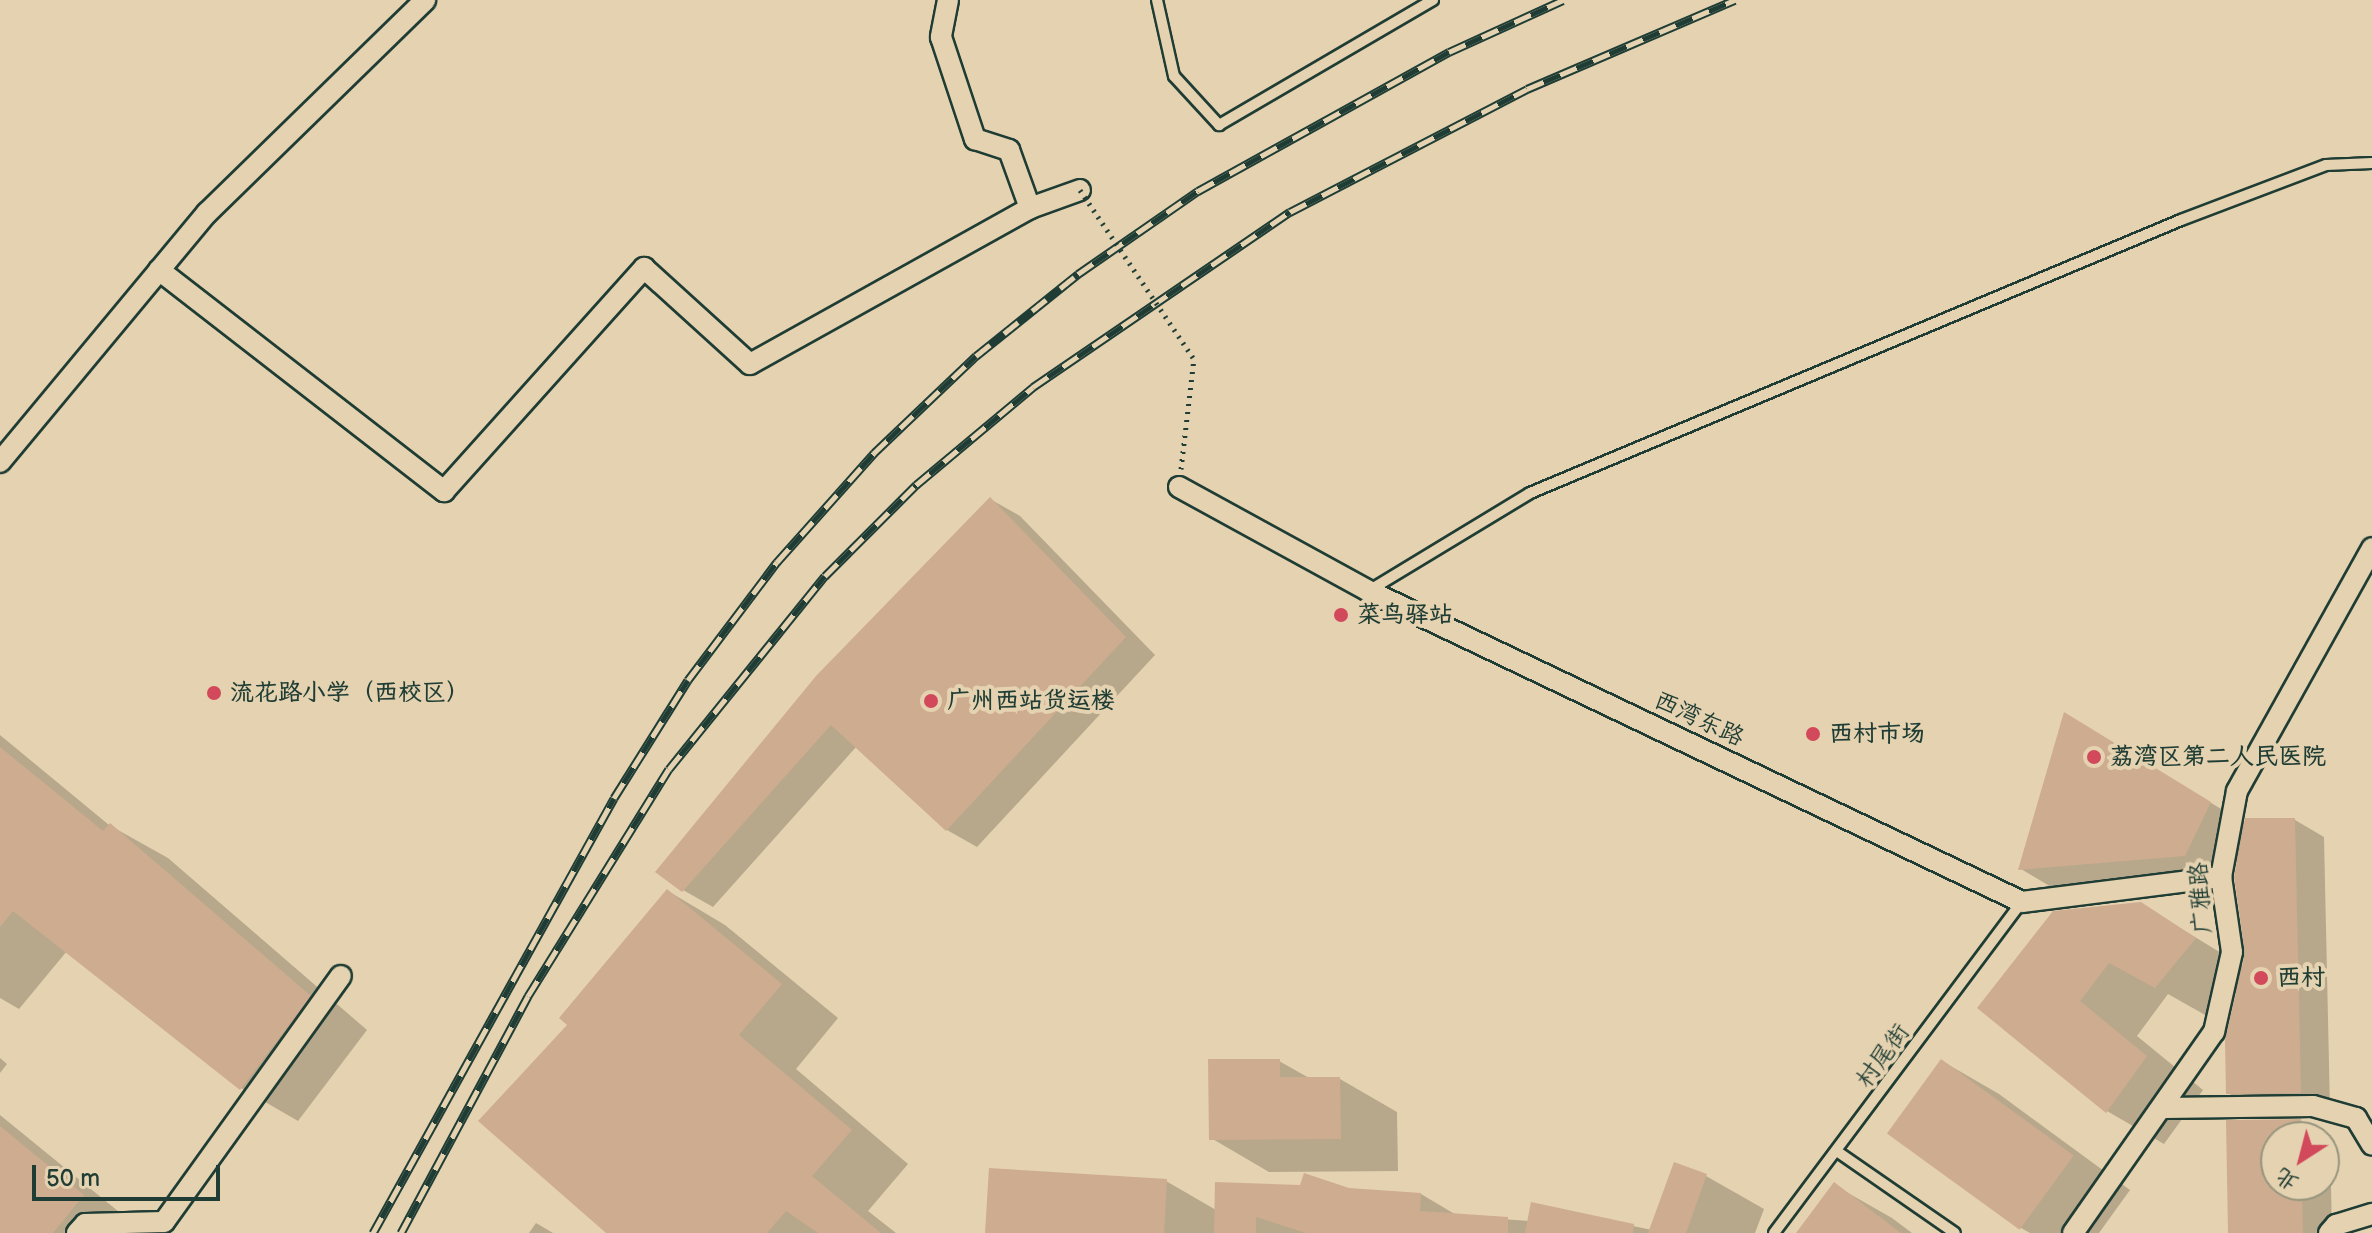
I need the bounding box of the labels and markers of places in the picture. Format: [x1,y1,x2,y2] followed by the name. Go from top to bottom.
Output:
[1357,601,1453,629] place label: 菜鸟驿站
[1332,606,1350,624] marker: 菜鸟驿站
[230,679,470,707] place label: 流花路小学（西校区）
[205,684,223,702] marker: 流花路小学（西校区）
[947,687,1115,715] place label: 广州西站货运楼
[922,692,940,710] marker: 广州西站货运楼
[1829,720,1925,748] place label: 西村市场
[1804,725,1822,743] marker: 西村市场
[2110,743,2326,771] place label: 荔湾区第二人民医院
[2085,748,2103,766] marker: 荔湾区第二人民医院
[2277,964,2325,992] place label: 西村
[2252,969,2270,987] marker: 西村

